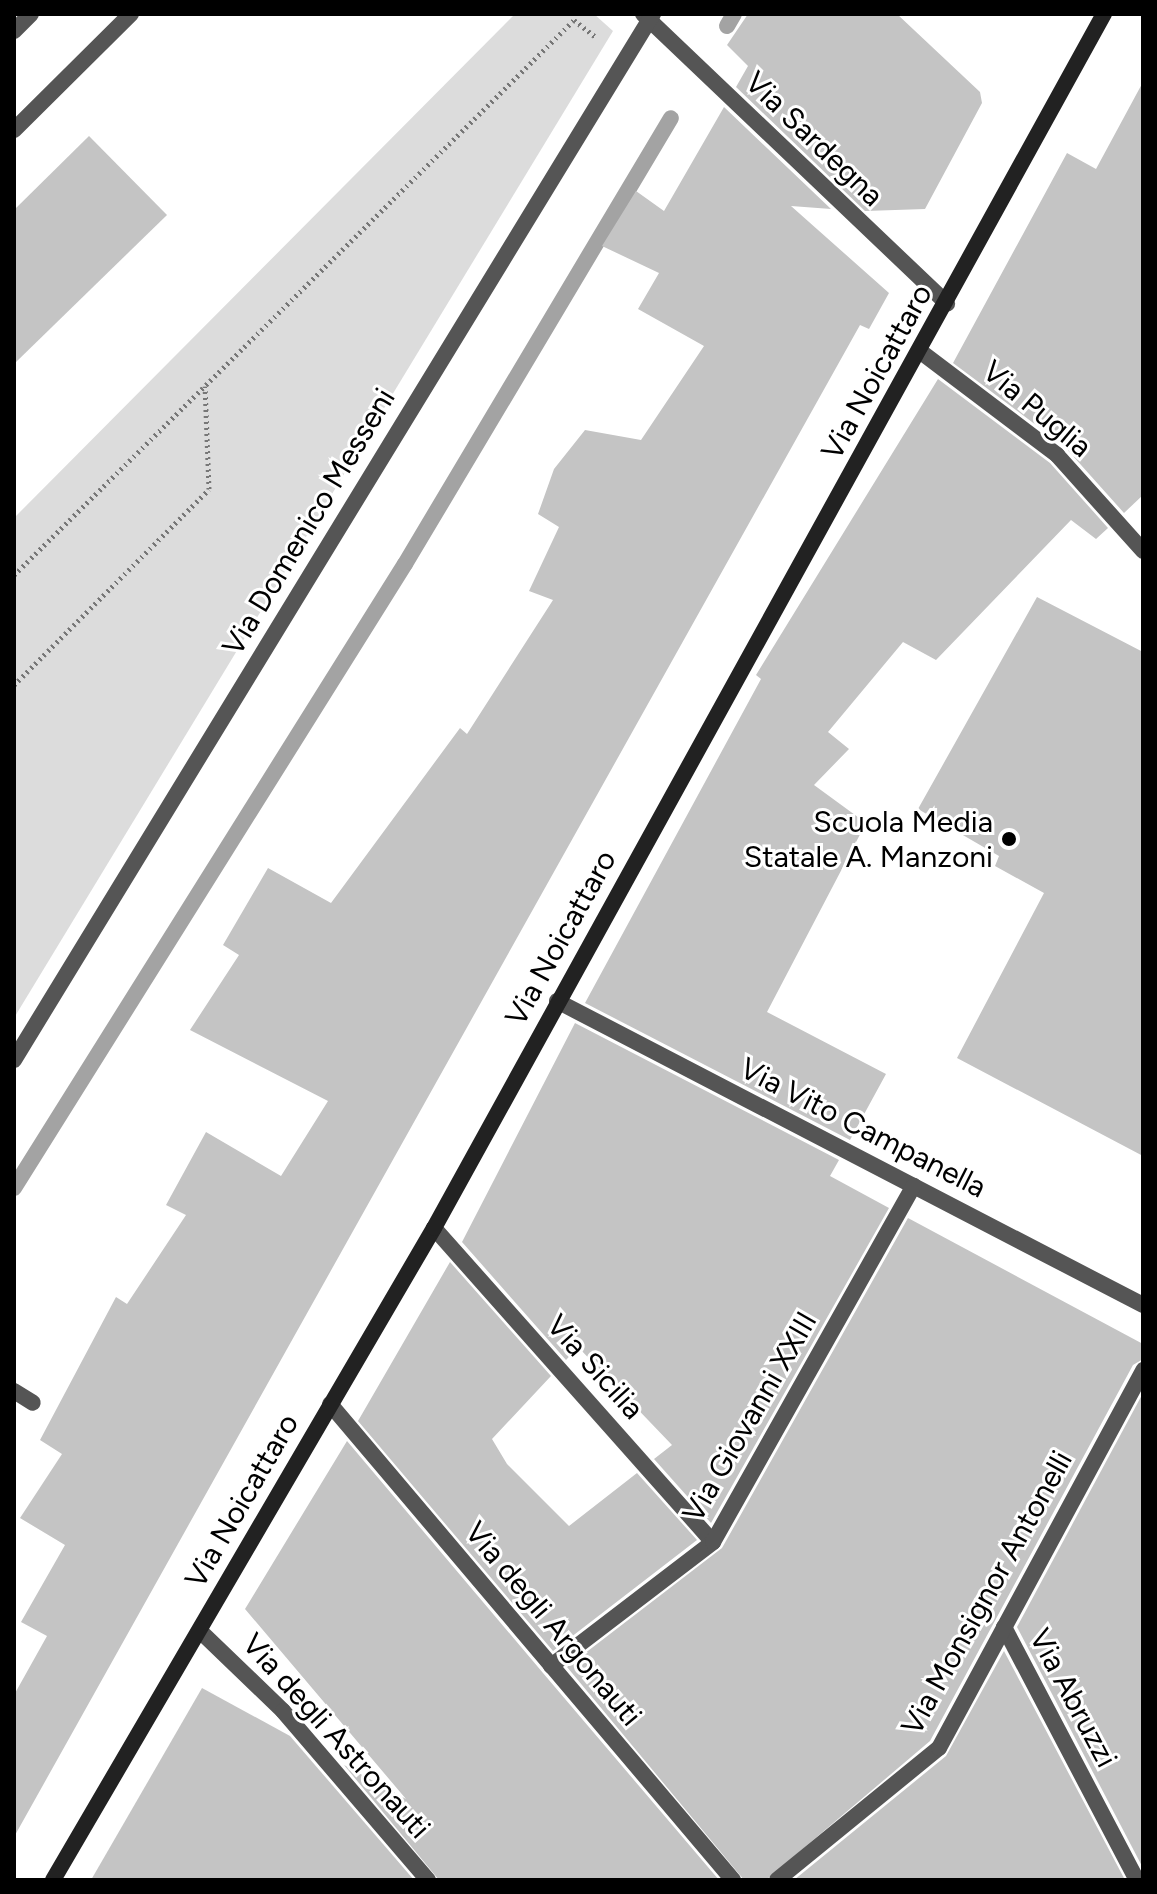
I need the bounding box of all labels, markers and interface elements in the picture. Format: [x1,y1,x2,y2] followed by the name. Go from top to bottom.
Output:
[738,64,890,214] street label: Via Sardegna
[814,278,940,466] street label: Via Noicattaro
[975,353,1099,465] street label: Via Puglia
[215,382,403,662] street label: Via Domenico Messeni
[744,804,993,874] place label: Scuola Media Statale A. Manzoni
[1000,830,1018,848] marker: Scuola Media Statale A. Manzoni
[498,844,624,1032] street label: Via Noicattaro
[734,1050,992,1206] street label: Via Vito Campanella
[675,1305,825,1529] street label: Via Giovanni XXIII
[539,1307,651,1427] street label: Via Sicilia
[178,1408,306,1594] street label: Via Noicattaro
[894,1445,1080,1741] street label: Via Monsignor Antonelli
[457,1515,649,1733] street label: Via degli Argonauti
[1022,1623,1124,1773] street label: Via Abruzzi
[235,1626,437,1846] street label: Via degli Astronauti

